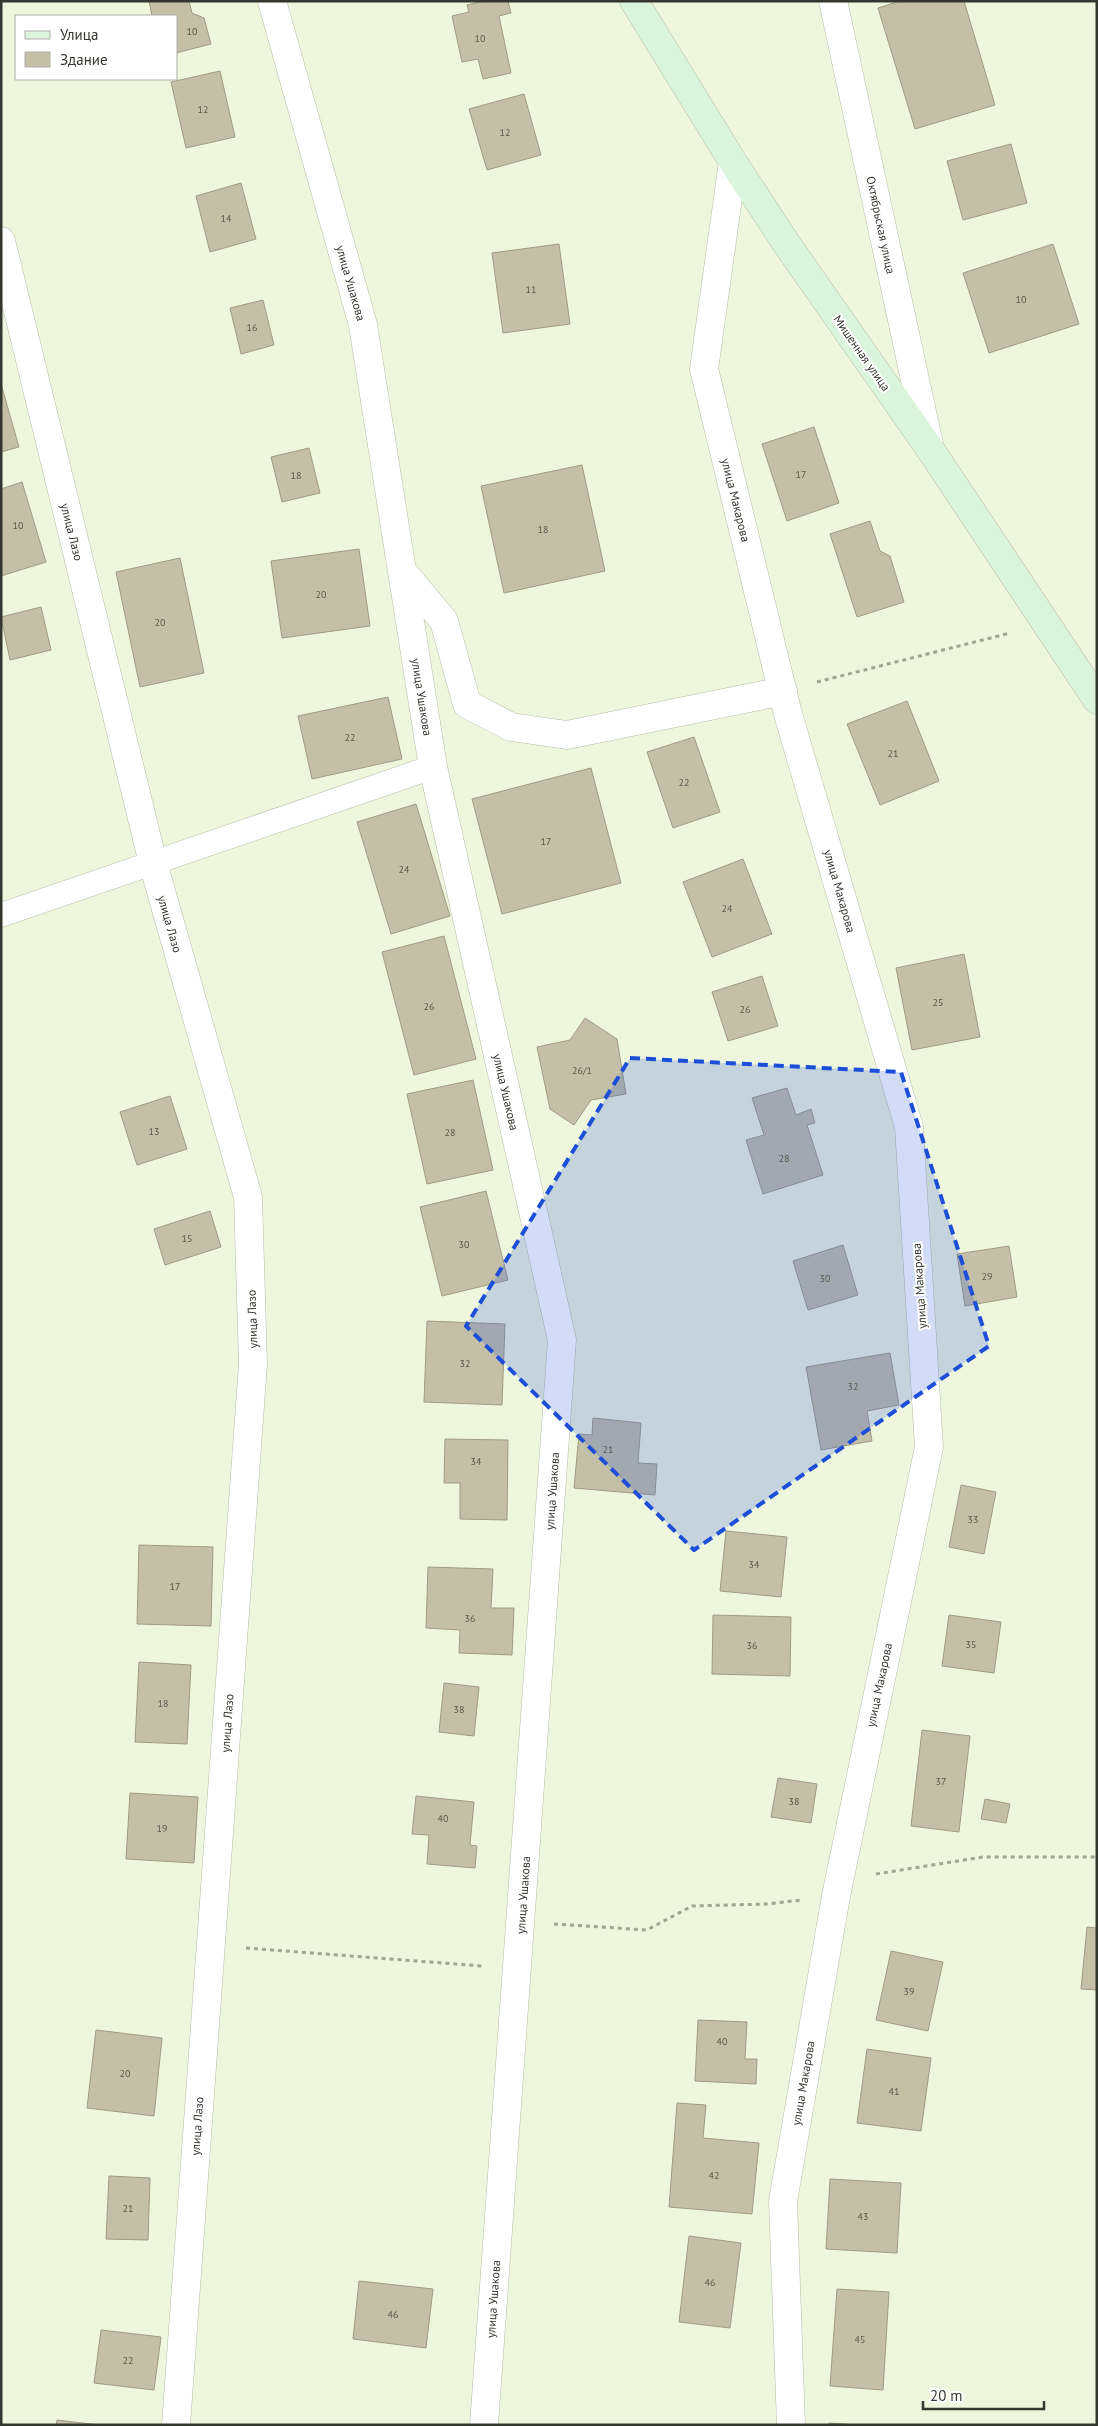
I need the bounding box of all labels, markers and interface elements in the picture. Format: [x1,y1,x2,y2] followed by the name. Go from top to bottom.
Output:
[15,15,178,80] legend
[60,25,98,44] text: Улица
[187,25,198,38] house number: 10
[475,32,486,45] house number: 10
[60,50,108,69] text: Здание
[198,103,208,116] house number: 12
[500,126,510,139] house number: 12
[863,175,899,275] street label: Октябрьская улица
[221,212,232,225] house number: 14
[333,243,369,323] street label: улица Ушакова
[526,283,536,296] house number: 11
[1016,293,1027,306] house number: 10
[830,312,894,394] street label: Мишенная улица
[247,321,257,334] house number: 16
[718,457,754,543] street label: улица Макарова
[796,468,806,481] house number: 17
[291,469,301,482] house number: 18
[58,502,86,562] street label: улица Лазо
[13,519,24,532] house number: 10
[538,523,548,536] house number: 18
[316,588,327,601] house number: 20
[155,616,166,629] house number: 20
[408,657,436,737] street label: улица Ушакова
[345,731,355,744] house number: 22
[888,747,898,760] house number: 21
[679,776,689,789] house number: 22
[541,835,551,848] house number: 17
[821,848,859,934] street label: улица Макарова
[399,863,410,876] house number: 24
[155,894,185,954] street label: улица Лазо
[722,902,733,915] house number: 24
[933,996,943,1009] house number: 25
[424,1000,434,1013] house number: 26
[740,1003,750,1016] house number: 26
[490,1052,522,1132] street label: улица Ушакова
[572,1064,592,1077] house number: 26/1
[149,1125,159,1138] house number: 13
[445,1126,455,1139] house number: 28
[779,1152,789,1165] house number: 28
[182,1232,192,1245] house number: 15
[459,1238,470,1251] house number: 30
[909,1243,929,1329] street label: улица Макарова
[982,1270,992,1283] house number: 29
[820,1272,831,1285] house number: 30
[243,1289,261,1349] street label: улица Лазо
[460,1357,470,1370] house number: 32
[848,1380,858,1393] house number: 32
[603,1443,613,1456] house number: 21
[542,1451,562,1531] street label: улица Ушакова
[471,1455,482,1468] house number: 34
[968,1513,978,1526] house number: 33
[749,1558,760,1571] house number: 34
[170,1580,180,1593] house number: 17
[465,1612,475,1625] house number: 36
[966,1638,976,1651] house number: 35
[747,1639,757,1652] house number: 36
[863,1641,895,1728] street label: улица Макарова
[217,1693,237,1753] street label: улица Лазо
[158,1697,168,1710] house number: 18
[454,1703,464,1716] house number: 38
[936,1775,946,1788] house number: 37
[789,1795,799,1808] house number: 38
[438,1812,449,1825] house number: 40
[157,1822,167,1835] house number: 19
[513,1855,533,1935] street label: улица Ушакова
[904,1985,914,1998] house number: 39
[717,2035,728,2048] house number: 40
[788,2039,818,2127] street label: улица Макарова
[120,2067,131,2080] house number: 20
[889,2085,899,2098] house number: 41
[187,2096,207,2156] street label: улица Лазо
[709,2169,719,2182] house number: 42
[123,2202,133,2215] house number: 21
[858,2210,868,2223] house number: 43
[483,2259,503,2339] street label: улица Ушакова
[705,2276,715,2289] house number: 46
[388,2308,398,2321] house number: 46
[855,2333,865,2346] house number: 45
[123,2354,133,2367] house number: 22
[923,2378,1044,2410] scale bar
[930,2386,963,2405] text: 20 m

